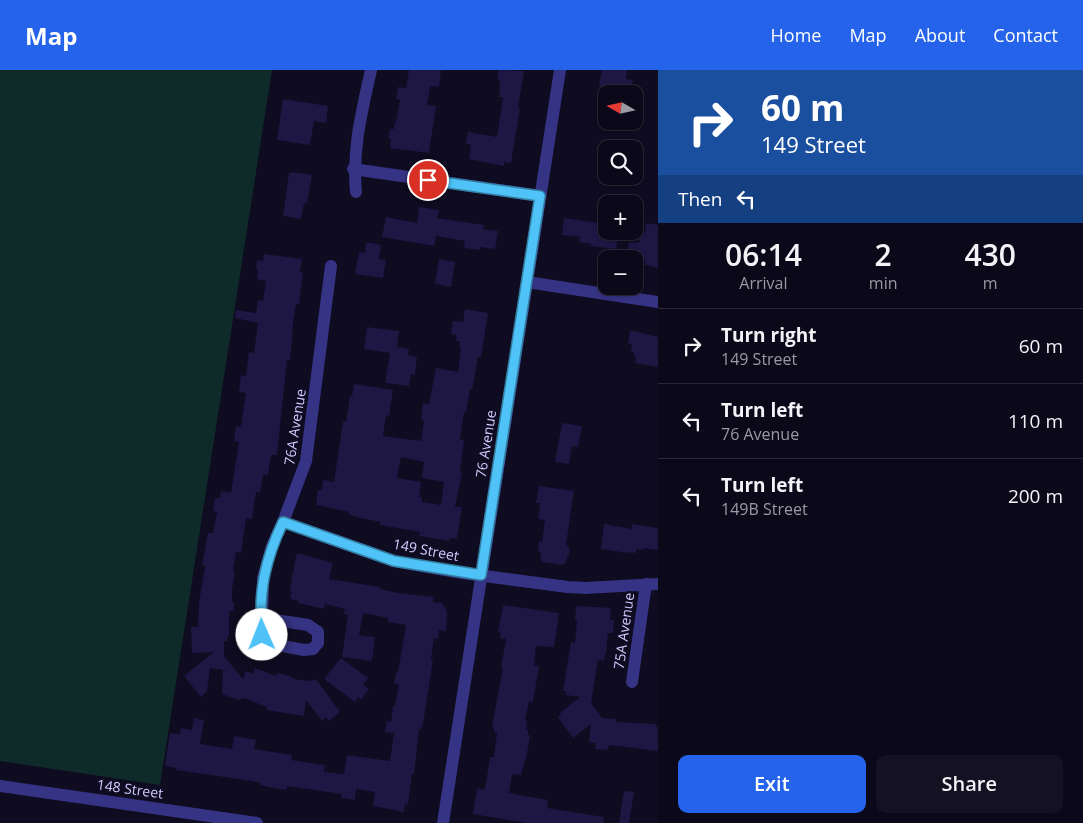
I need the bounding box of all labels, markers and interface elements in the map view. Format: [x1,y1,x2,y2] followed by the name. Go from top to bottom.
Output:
[25,19,77,52] text: Map
[771,23,821,47] text: Home
[849,23,887,47] text: Map
[915,23,965,47] text: About
[993,23,1058,47] text: Contact
[761,84,844,131] text: 60 m
[598,85,642,130] north arrow
[598,85,643,295] map controls
[678,90,743,155] icon: right
[761,129,866,159] text: 149 Street
[598,140,643,185] button: search
[407,159,449,201] pin
[414,166,442,194] icon: arrive
[732,185,760,213] icon: left
[678,186,722,212] text: Then
[598,195,643,240] button: +
[725,234,802,275] text: 06:14
[875,234,892,275] text: 2
[965,234,1016,275] text: 430
[598,250,643,295] button: −
[739,272,788,294] text: Arrival
[869,272,898,294] text: min
[983,272,998,294] text: m
[721,322,816,348] text: Turn right
[678,332,706,360] icon: right
[1019,333,1063,359] text: 60 m
[721,348,797,370] text: 149 Street
[279,387,310,467] street label: 76A Avenue
[721,397,803,423] text: Turn left
[678,407,706,435] icon: left
[1008,408,1063,434] text: 110 m
[471,409,500,479] street label: 76 Avenue
[721,423,799,445] text: 76 Avenue
[721,472,803,498] text: Turn left
[678,482,706,510] icon: left
[1008,483,1063,509] text: 200 m
[721,498,808,520] text: 149B Street
[392,534,461,565] street label: 149 Street
[609,591,638,671] street label: 75A Avenue
[235,608,287,660] position arrow
[678,755,866,813] button: Exit
[876,755,1063,813] button: Share
[96,774,164,803] street label: 148 Street

